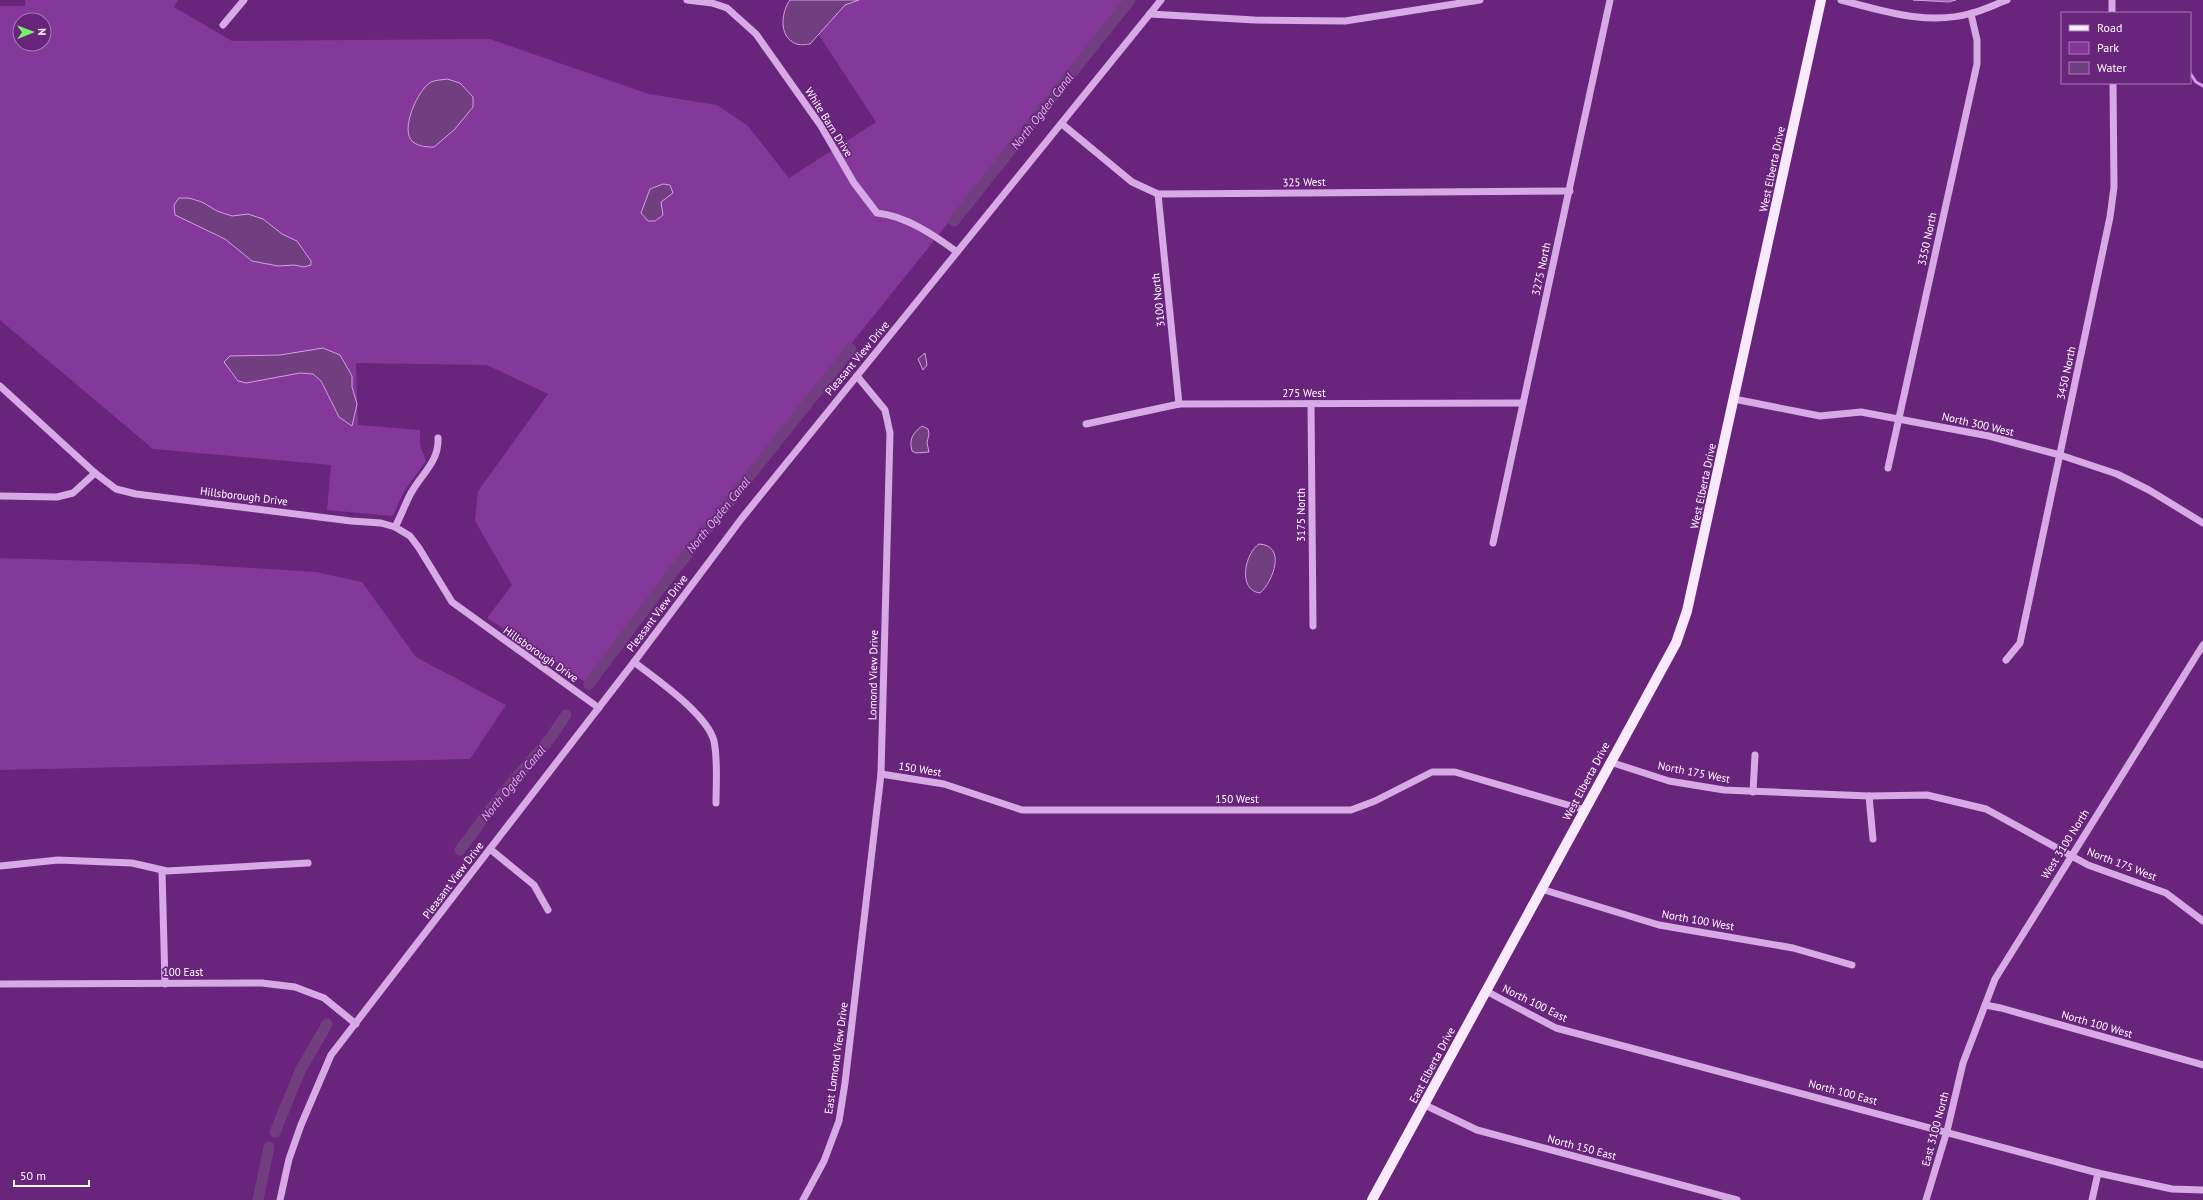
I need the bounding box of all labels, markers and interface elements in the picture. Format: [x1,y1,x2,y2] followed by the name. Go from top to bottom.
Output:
[12,12,52,52] north arrow
[2061,12,2191,84] legend
[2097,20,2122,35] text: Road
[35,28,49,36] text: N
[2097,40,2119,55] text: Park
[2097,60,2127,75] text: Water
[1007,69,1077,152] water label: North Ogden Canal
[802,85,856,160] street label: White Barn Drive
[1756,125,1788,213] street label: West Elberta Drive
[1282,175,1326,189] street label: 325 West
[1915,211,1939,267] street label: 3350 North
[1529,241,1553,297] street label: 3275 North
[1148,272,1168,328] street label: 3100 North
[822,318,892,398] street label: Pleasant View Drive
[2054,345,2078,401] street label: 3450 North
[1282,386,1326,400] street label: 275 West
[1941,409,2016,439] street label: North 300 West
[1687,442,1719,530] street label: West Elberta Drive
[683,474,754,556] water label: North Ogden Canal
[199,484,289,508] street label: Hillsborough Drive
[1294,488,1308,542] street label: 3175 North
[623,571,691,654] street label: Pleasant View Drive
[501,623,582,685] street label: Hillsborough Drive
[865,629,881,720] street label: Lomond View Drive
[1559,739,1613,823] street label: West Elberta Drive
[477,742,549,823] water label: North Ogden Canal
[1657,758,1732,786] street label: North 175 West
[898,759,943,779] street label: 150 West
[1215,792,1259,806] street label: 150 West
[2038,807,2092,881] street label: West 3100 North
[419,838,487,921] street label: Pleasant View Drive
[2085,844,2159,884] street label: North 175 West
[1661,907,1736,933] street label: North 100 West
[163,965,204,979] street label: 100 East
[1500,981,1570,1025] street label: North 100 East
[821,1001,851,1115] street label: East Lomond View Drive
[2060,1007,2134,1041] street label: North 100 West
[1406,1024,1458,1105] street label: East Elberta Drive
[1807,1076,1879,1108] street label: North 100 East
[1918,1090,1952,1168] street label: East 3100 North
[1546,1131,1618,1163] street label: North 150 East
[14,1162,89,1188] scale bar
[20,1168,46,1183] text: 50 m

